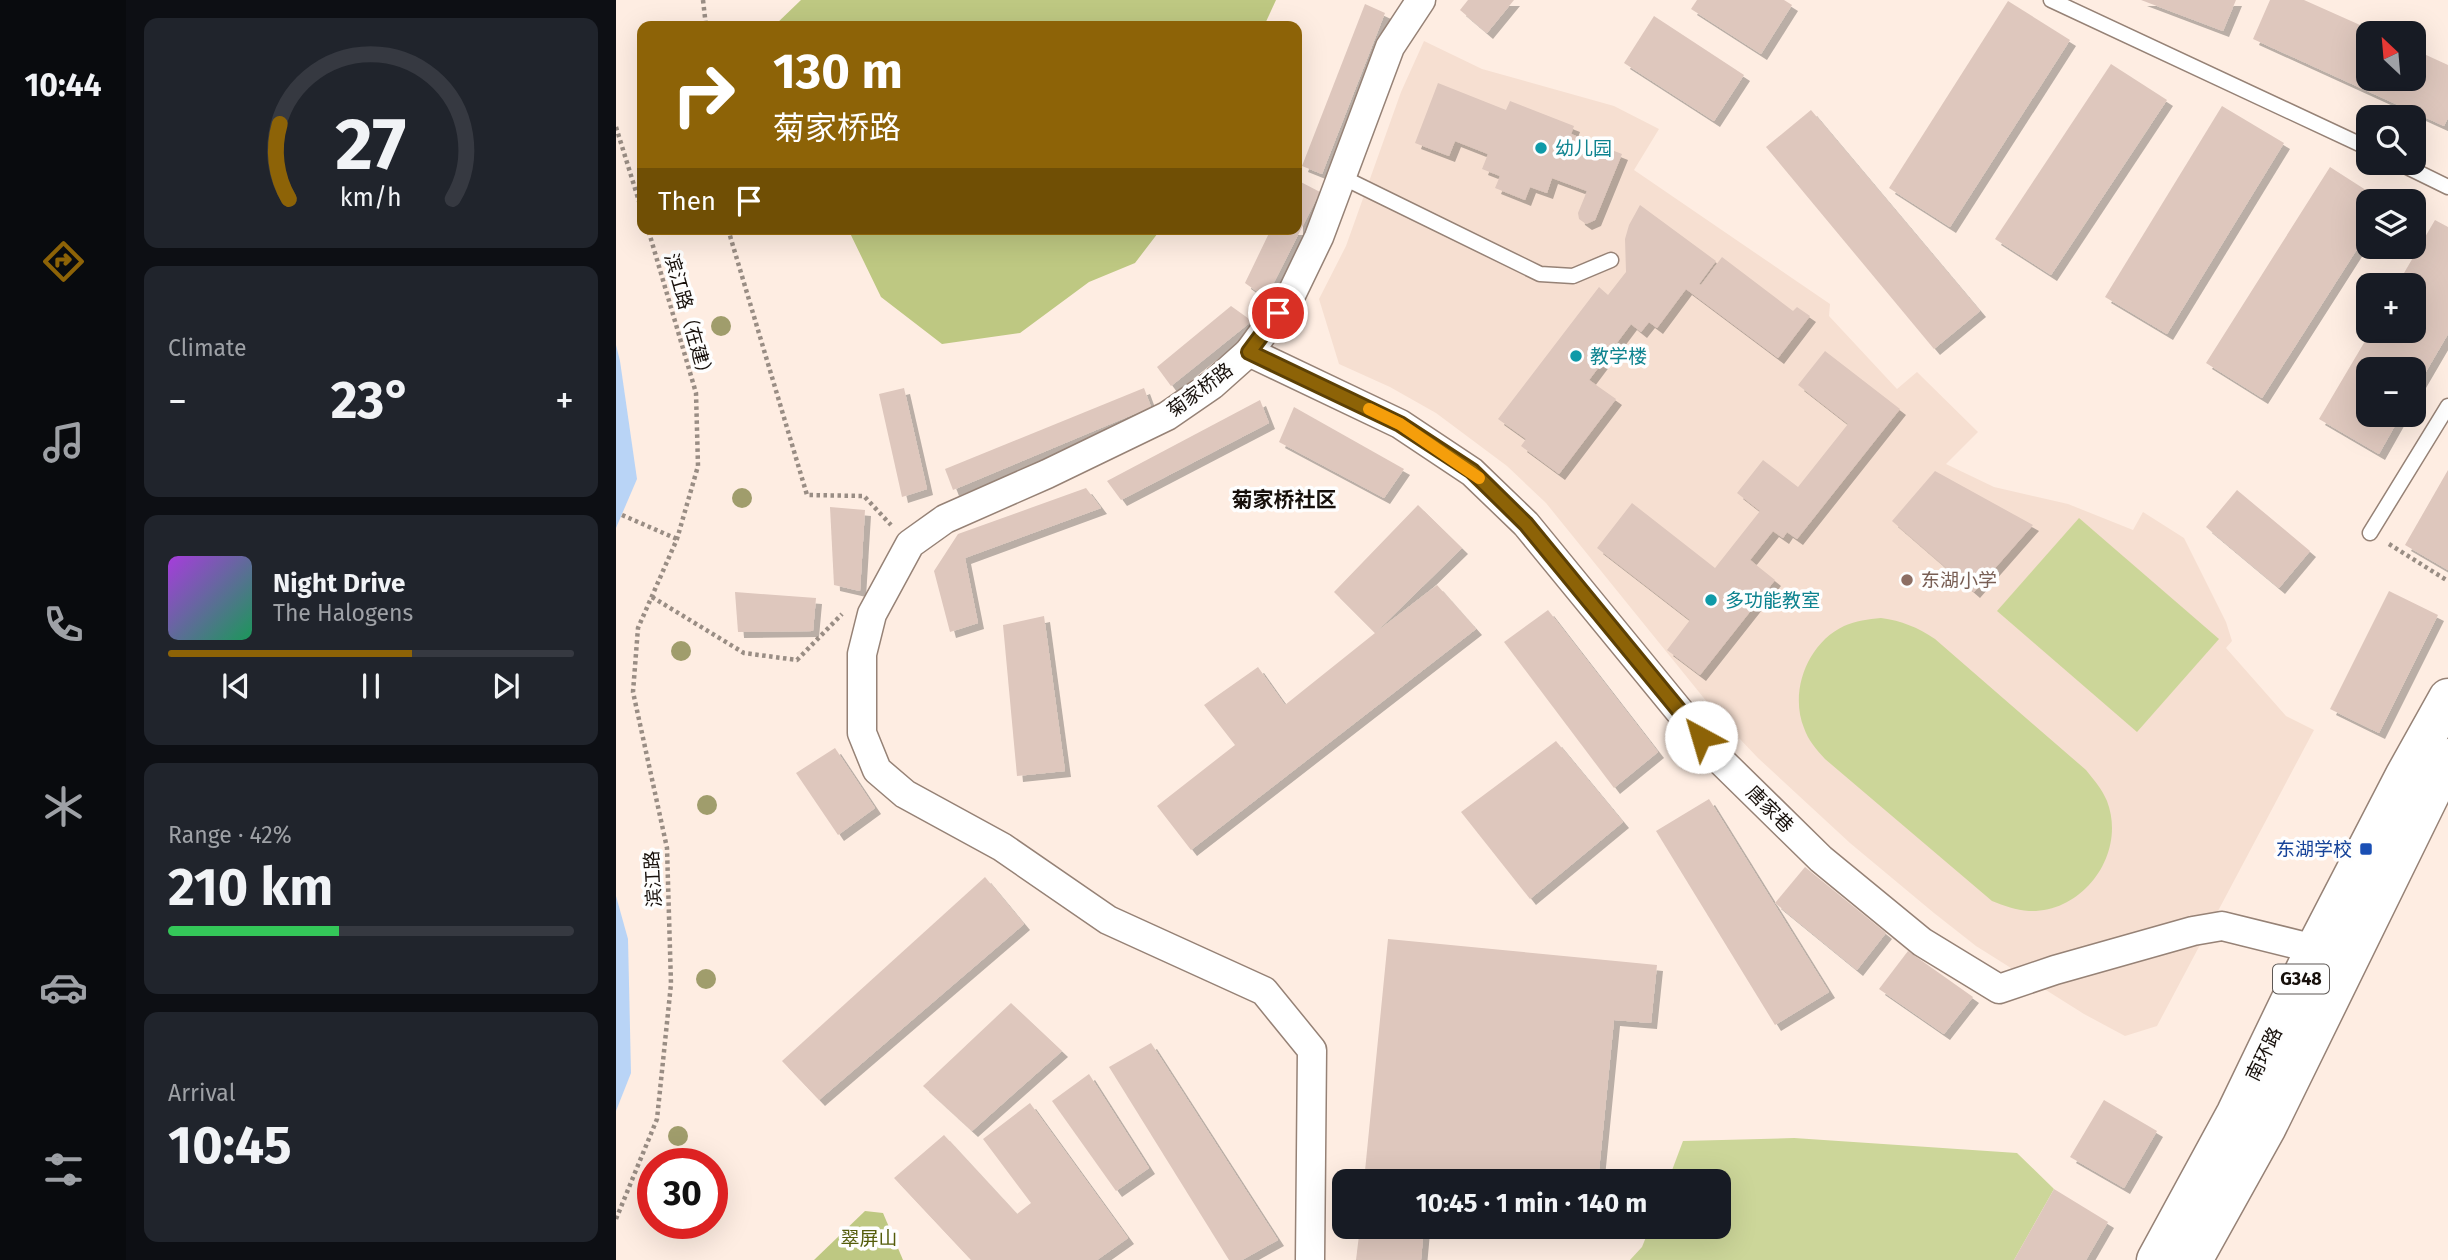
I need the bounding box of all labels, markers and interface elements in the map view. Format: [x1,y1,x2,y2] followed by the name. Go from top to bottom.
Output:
[2356,21,2426,91] north arrow
[2356,21,2426,427] map controls
[773,42,903,101] text: 130 m
[658,49,749,140] icon: right
[24,66,102,104] text: 10:44
[336,102,406,189] text: 27
[2356,105,2426,175] button: search
[773,109,901,147] text: 菊家桥路
[1555,137,1612,160] place label: 幼儿园
[1533,140,1549,156] marker: 幼儿园
[730,182,768,220] icon: arrive
[340,183,402,213] text: km/h
[658,186,716,217] text: Then
[2356,189,2426,259] button: layers
[39,237,88,286] icon: directions
[660,251,718,385] street label: 滨江路（在建）
[2356,273,2426,343] button: +
[1248,283,1308,343] pin
[1259,294,1297,332] icon: arrive
[168,334,247,362] text: Climate
[1590,345,1647,368] place label: 教学楼
[1568,348,1584,364] marker: 教学楼
[2356,357,2426,427] button: −
[1163,358,1237,422] street label: 菊家桥路
[331,369,411,432] text: 23°
[168,378,187,424] text: −
[555,378,574,424] text: +
[39,418,88,467] icon: music
[1232,487,1337,513] district label: 菊家桥社区
[273,568,405,599] text: Night Drive
[1921,569,1997,592] place label: 东湖小学
[1899,572,1915,588] marker: 东湖小学
[1725,589,1820,612] place label: 多功能教室
[1703,592,1719,608] marker: 多功能教室
[273,599,413,627] text: The Halogens
[39,600,88,649] icon: phone
[217,667,255,705] icon: previous
[352,667,390,705] icon: pause
[487,667,525,705] icon: next
[1664,700,1738,774] position arrow
[1742,781,1798,837] street label: 唐家巷
[39,782,88,831] icon: climate
[168,821,292,849] text: Range · 42%
[2276,838,2352,861] place label: 东湖学校
[2358,841,2374,857] marker: 东湖学校
[640,850,666,908] street label: 滨江路
[168,856,333,919] text: 210 km
[39,963,88,1012] icon: car
[2273,964,2329,994] road number: G348
[2241,1023,2287,1085] street label: 南环路
[168,1079,235,1107] text: Arrival
[168,1114,292,1177] text: 10:45
[39,1145,88,1194] icon: filters
[637,1148,728,1239] speed limit sign: 30
[1416,1188,1647,1219] text: 10:45 · 1 min · 140 m
[840,1227,898,1250] park label: 翠屏山

